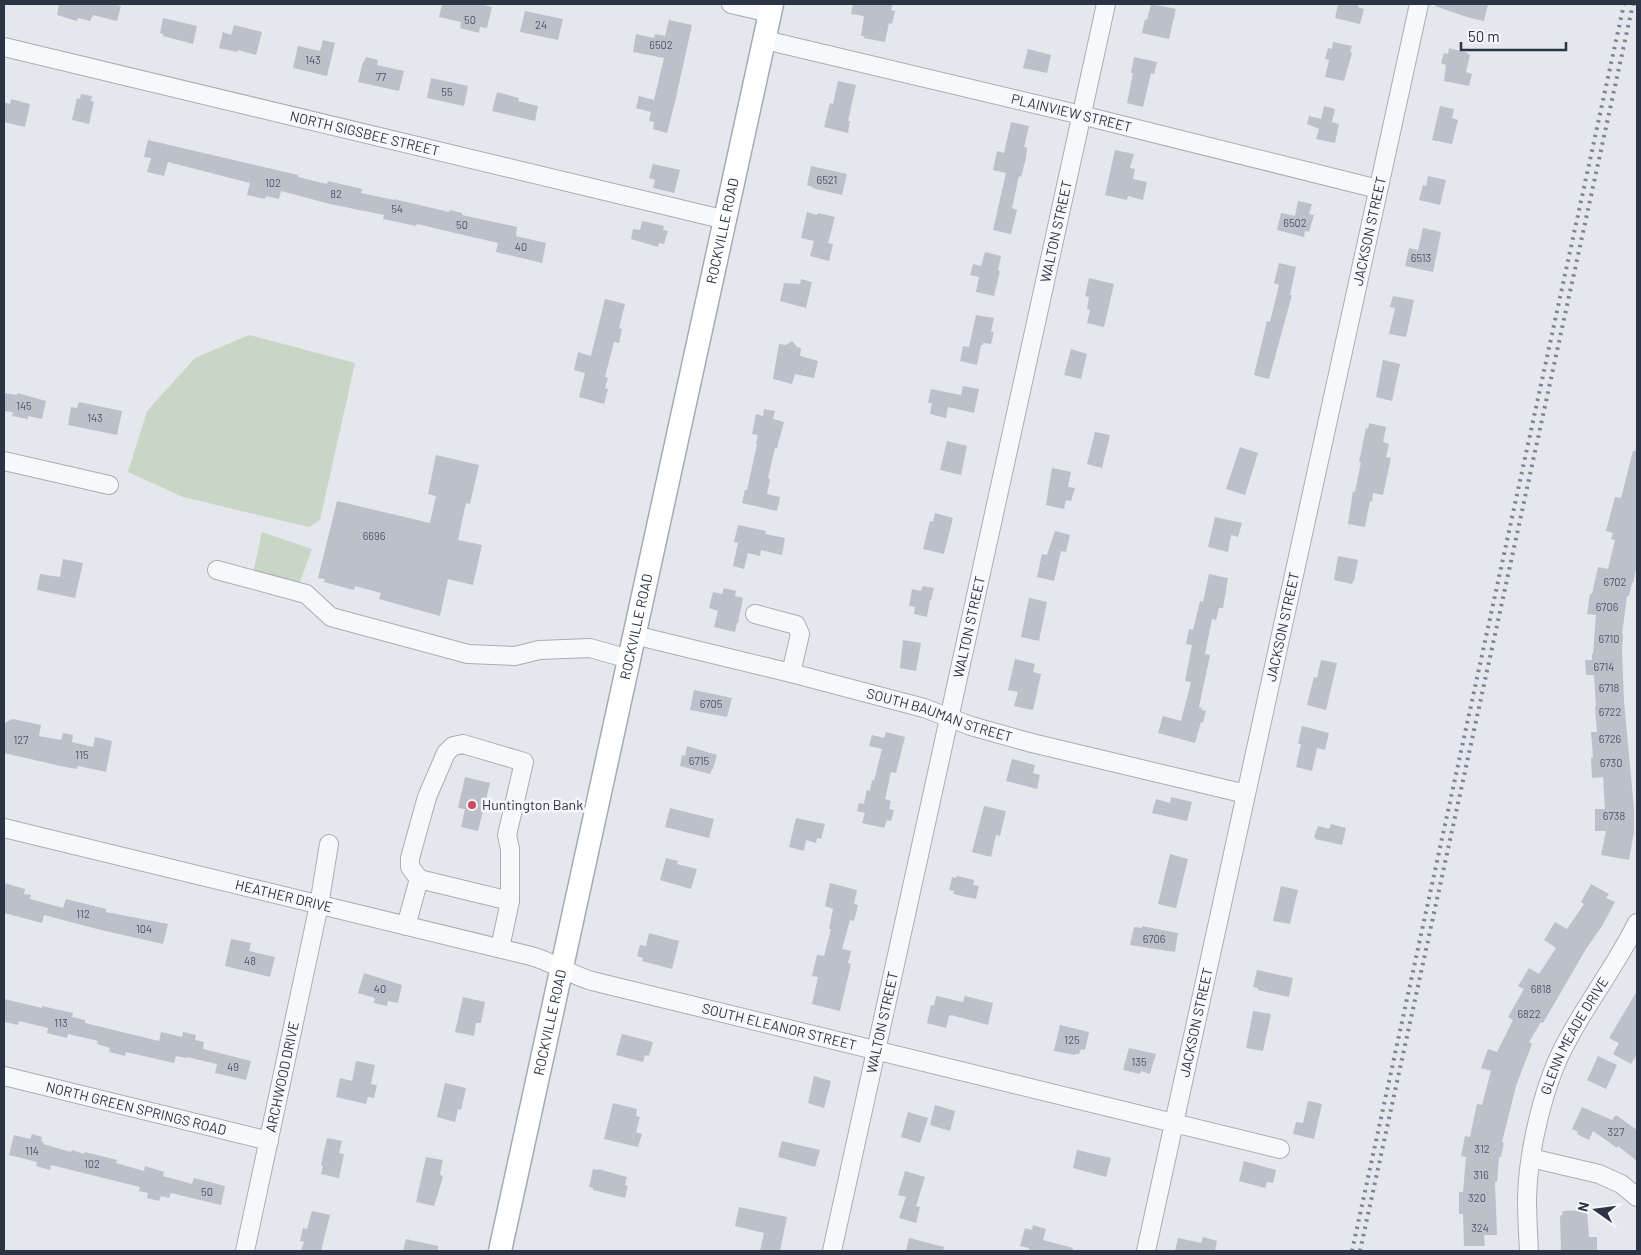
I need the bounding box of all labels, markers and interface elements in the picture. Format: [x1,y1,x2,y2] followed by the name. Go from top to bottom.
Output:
[464,13,476,26] house number: 50
[535,18,547,31] house number: 24
[1461,20,1566,52] scale bar
[1468,27,1500,45] text: 50 m
[649,38,673,51] house number: 6502
[305,53,321,66] house number: 143
[376,70,386,83] house number: 77
[441,85,453,98] house number: 55
[1010,90,1134,135] street label: PLAINVIEW STREET
[288,107,441,159] street label: NORTH SIGSBEE STREET
[817,173,837,186] house number: 6521
[1349,175,1389,287] street label: JACKSON STREET
[265,176,281,189] house number: 102
[702,176,742,285] street label: ROCKVILLE ROAD
[1036,179,1075,284] street label: WALTON STREET
[330,187,342,200] house number: 82
[391,202,403,215] house number: 54
[1283,216,1307,229] house number: 6502
[456,218,468,231] house number: 50
[515,240,527,253] house number: 40
[1411,251,1431,264] house number: 6513
[16,399,32,412] house number: 145
[87,411,103,424] house number: 143
[363,529,386,542] house number: 6696
[1262,570,1302,683] street label: JACKSON STREET
[616,572,655,681] street label: ROCKVILLE ROAD
[949,574,988,679] street label: WALTON STREET
[1604,575,1627,588] house number: 6702
[1596,600,1619,613] house number: 6706
[1599,632,1619,645] house number: 6710
[1594,660,1614,673] house number: 6714
[1599,681,1620,694] house number: 6718
[865,684,1015,745] street label: SOUTH BAUMAN STREET
[700,697,723,710] house number: 6705
[1599,705,1621,718] house number: 6722
[1599,732,1622,745] house number: 6726
[14,733,28,746] house number: 127
[75,748,89,761] house number: 115
[689,754,710,767] house number: 6715
[1600,756,1622,769] house number: 6730
[482,796,583,813] place label: Huntington Bank
[466,799,478,811] marker: Huntington Bank
[1603,809,1625,822] house number: 6738
[234,875,334,916] street label: HEATHER DRIVE
[76,907,90,920] house number: 112
[136,922,152,935] house number: 104
[1143,932,1166,945] house number: 6706
[244,954,256,967] house number: 48
[1175,966,1216,1079] street label: JACKSON STREET
[530,968,569,1077] street label: ROCKVILLE ROAD
[862,970,901,1075] street label: WALTON STREET
[1537,974,1612,1097] street label: GLENN MEADE DRIVE
[374,982,386,995] house number: 40
[1531,982,1552,995] house number: 6818
[700,999,858,1053] street label: SOUTH ELEANOR STREET
[1517,1007,1541,1020] house number: 6822
[54,1016,68,1029] house number: 113
[262,1020,302,1134] street label: ARCHWOOD DRIVE
[1064,1033,1080,1046] house number: 125
[1131,1055,1147,1068] house number: 135
[227,1060,239,1073] house number: 49
[44,1078,228,1138] street label: NORTH GREEN SPRINGS ROAD
[1608,1125,1624,1138] house number: 327
[1474,1142,1490,1155] house number: 312
[25,1144,39,1157] house number: 114
[84,1157,100,1170] house number: 102
[1473,1168,1489,1181] house number: 316
[201,1185,213,1198] house number: 50
[1571,1185,1621,1235] north arrow
[1468,1191,1486,1204] house number: 320
[1574,1200,1592,1213] text: N
[1471,1221,1489,1234] house number: 324

